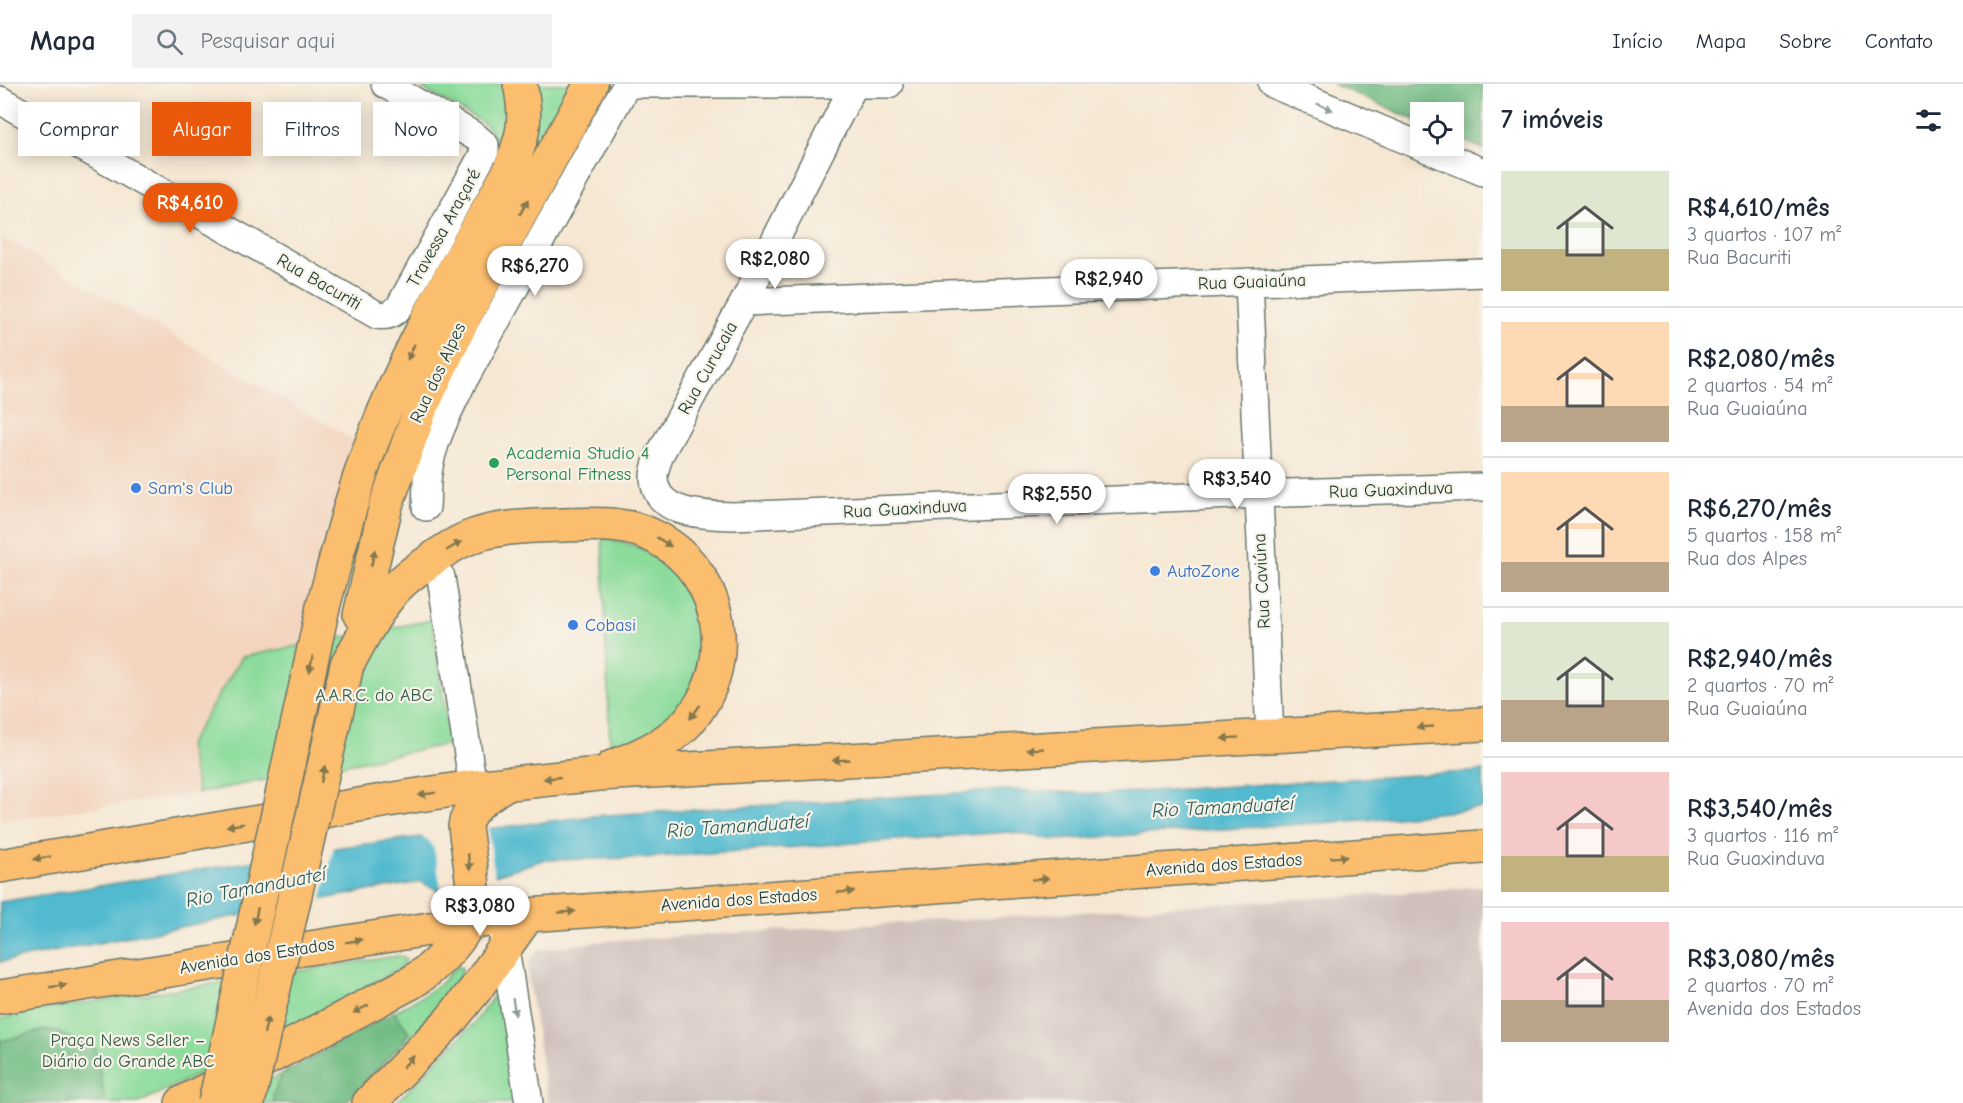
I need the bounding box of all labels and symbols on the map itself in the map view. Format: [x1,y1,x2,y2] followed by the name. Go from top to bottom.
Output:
[1317,102,1335,112] one-way arrow
[403,165,485,291] street label: Travessa Araçaré
[135,183,245,234] pin: R$4,610
[519,198,529,215] one-way arrow
[720,239,830,290] pin: R$2,080
[480,246,590,297] pin: R$6,270
[273,249,365,315] street label: Rua Bacuriti
[1054,259,1164,310] pin: R$2,940
[1197,270,1307,294] street label: Rua Guaiaúna
[674,318,742,418] street label: Rua Curucaia
[406,320,470,426] street label: Rua dos Alpes
[406,344,415,361] one-way arrow
[506,443,649,485] place label: Academia Studio 4 Personal Fitness
[487,456,501,470] marker: Academia Studio 4 Personal Fitness
[1182,459,1292,510] pin: R$3,540
[1002,474,1112,525] pin: R$2,550
[1328,477,1454,503] street label: Rua Guaxinduva
[148,478,233,499] place label: Sam's Club
[129,481,143,495] marker: Sam's Club
[842,495,968,523] street label: Rua Guaxinduva
[1249,533,1275,629] street label: Rua Caviúna
[656,537,672,548] one-way arrow
[446,541,463,551] one-way arrow
[369,548,378,567] one-way arrow
[1167,561,1240,582] place label: AutoZone
[1148,564,1162,578] marker: AutoZone
[585,615,636,636] place label: Cobasi
[566,618,580,632] marker: Cobasi
[306,655,315,674] one-way arrow
[315,685,433,706] park label: A.A.R.C. do ABC
[689,704,701,720] one-way arrow
[1415,723,1434,732] one-way arrow
[1220,733,1239,743] one-way arrow
[1026,744,1045,754] one-way arrow
[831,755,850,765] one-way arrow
[318,765,328,783] one-way arrow
[543,774,562,783] one-way arrow
[417,789,436,798] one-way arrow
[1151,792,1297,822] water label: Rio Tamanduateí
[666,809,812,842] water label: Rio Tamanduateí
[225,821,244,830] one-way arrow
[1145,849,1303,881] street label: Avenida dos Estados
[1330,852,1349,862] one-way arrow
[464,853,474,872] one-way arrow
[33,854,52,863] one-way arrow
[184,862,331,912] water label: Rio Tamanduateí
[1031,874,1050,883] one-way arrow
[660,884,818,916] street label: Avenida dos Estados
[425,886,535,937] pin: R$3,080
[836,888,855,897] one-way arrow
[251,907,260,926] one-way arrow
[558,907,577,917] one-way arrow
[178,933,336,979] street label: Avenida dos Estados
[345,936,364,945] one-way arrow
[48,982,67,991] one-way arrow
[509,997,518,1016] one-way arrow
[352,1005,369,1014] one-way arrow
[261,1016,271,1035] one-way arrow
[42,1030,214,1072] park label: Praça News Seller – Diário do Grande ABC
[401,1056,415,1070] one-way arrow

